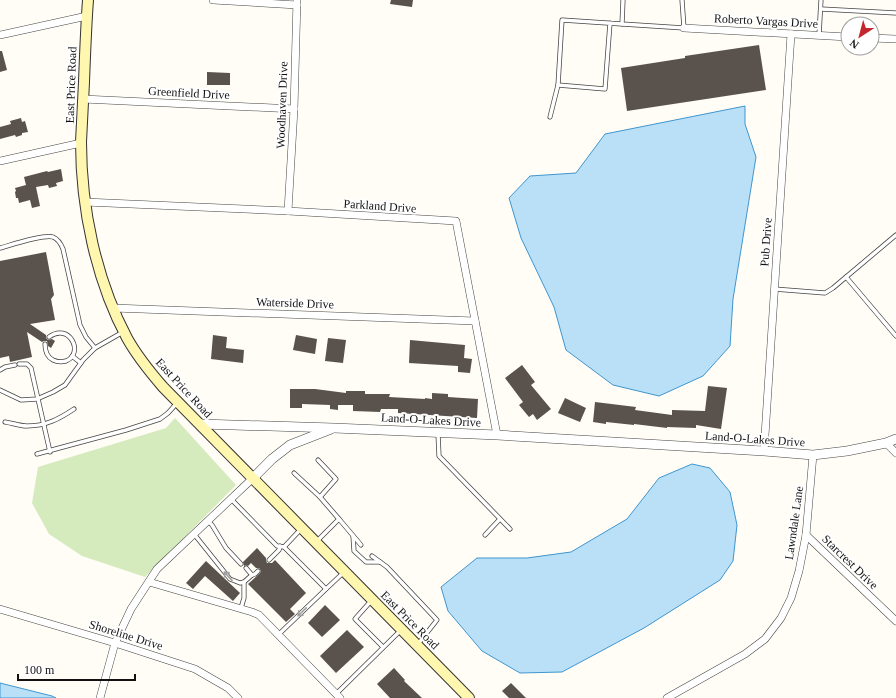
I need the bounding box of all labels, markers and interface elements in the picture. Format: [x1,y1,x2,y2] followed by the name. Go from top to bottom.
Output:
[714,11,818,31] street label: Roberto Vargas Drive
[840,16,880,56] north arrow
[847,37,861,51] text: N
[63,46,79,124] street label: East Price Road
[273,61,291,149] street label: Woodhaven Drive
[148,84,230,102] street label: Greenfield Drive
[343,196,417,216] street label: Parkland Drive
[757,217,775,267] street label: Pub Drive
[256,295,334,311] street label: Waterside Drive
[153,355,215,421] street label: East Price Road
[381,410,481,430] street label: Land-O-Lakes Drive
[704,429,806,449] street label: Land-O-Lakes Drive
[782,485,806,561] street label: Lawndale Lane
[819,532,881,592] street label: Starcrest Drive
[223,571,233,581] one-way arrow
[378,588,442,652] street label: East Price Road
[297,607,307,617] one-way arrow
[87,617,165,653] street label: Shoreline Drive
[18,656,135,682] scale bar
[24,663,55,677] text: 100 m

